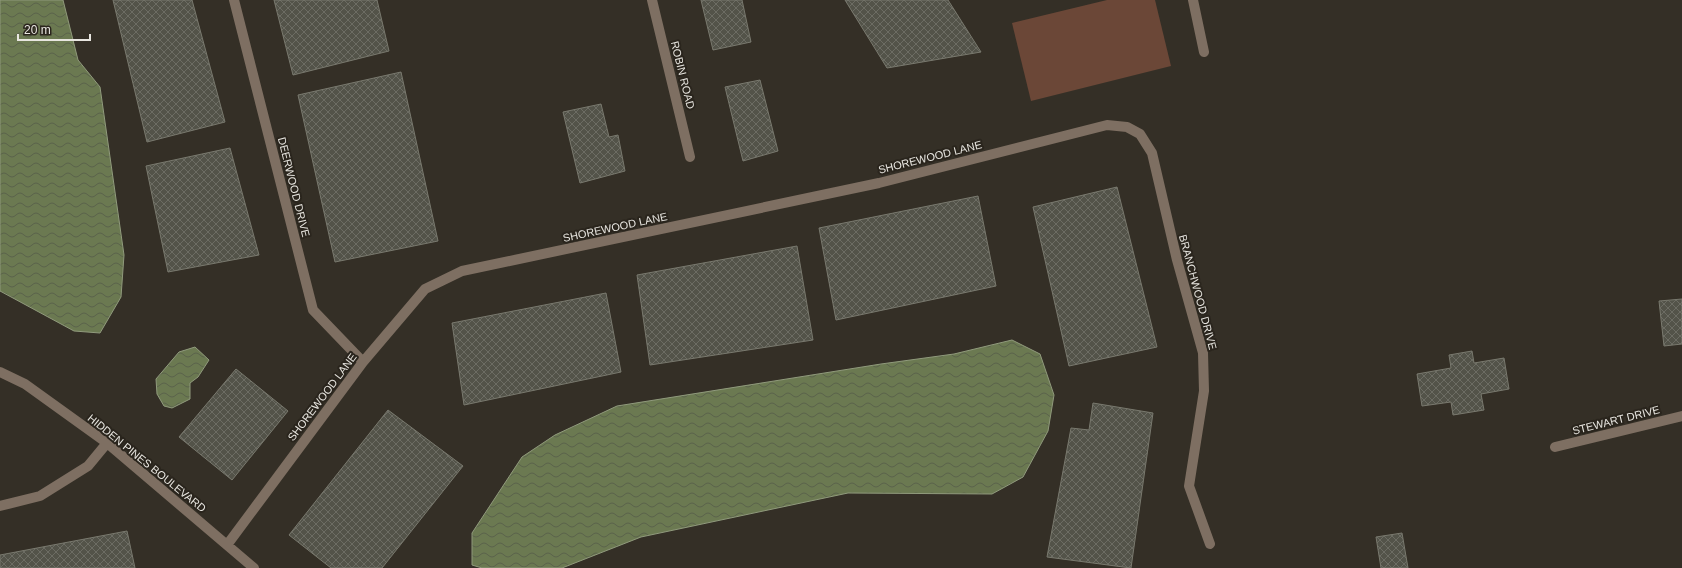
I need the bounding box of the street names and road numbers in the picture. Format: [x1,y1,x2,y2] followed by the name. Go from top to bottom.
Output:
[669,40,697,110] street label: ROBIN ROAD
[276,136,312,238] street label: DEERWOOD DRIVE
[877,138,983,176] street label: SHOREWOOD LANE
[562,210,668,244] street label: SHOREWOOD LANE
[1177,233,1219,351] street label: BRANCHWOOD DRIVE
[285,351,359,443] street label: SHOREWOOD LANE
[1571,403,1661,437] street label: STEWART DRIVE
[86,412,208,514] street label: HIDDEN PINES BOULEVARD

